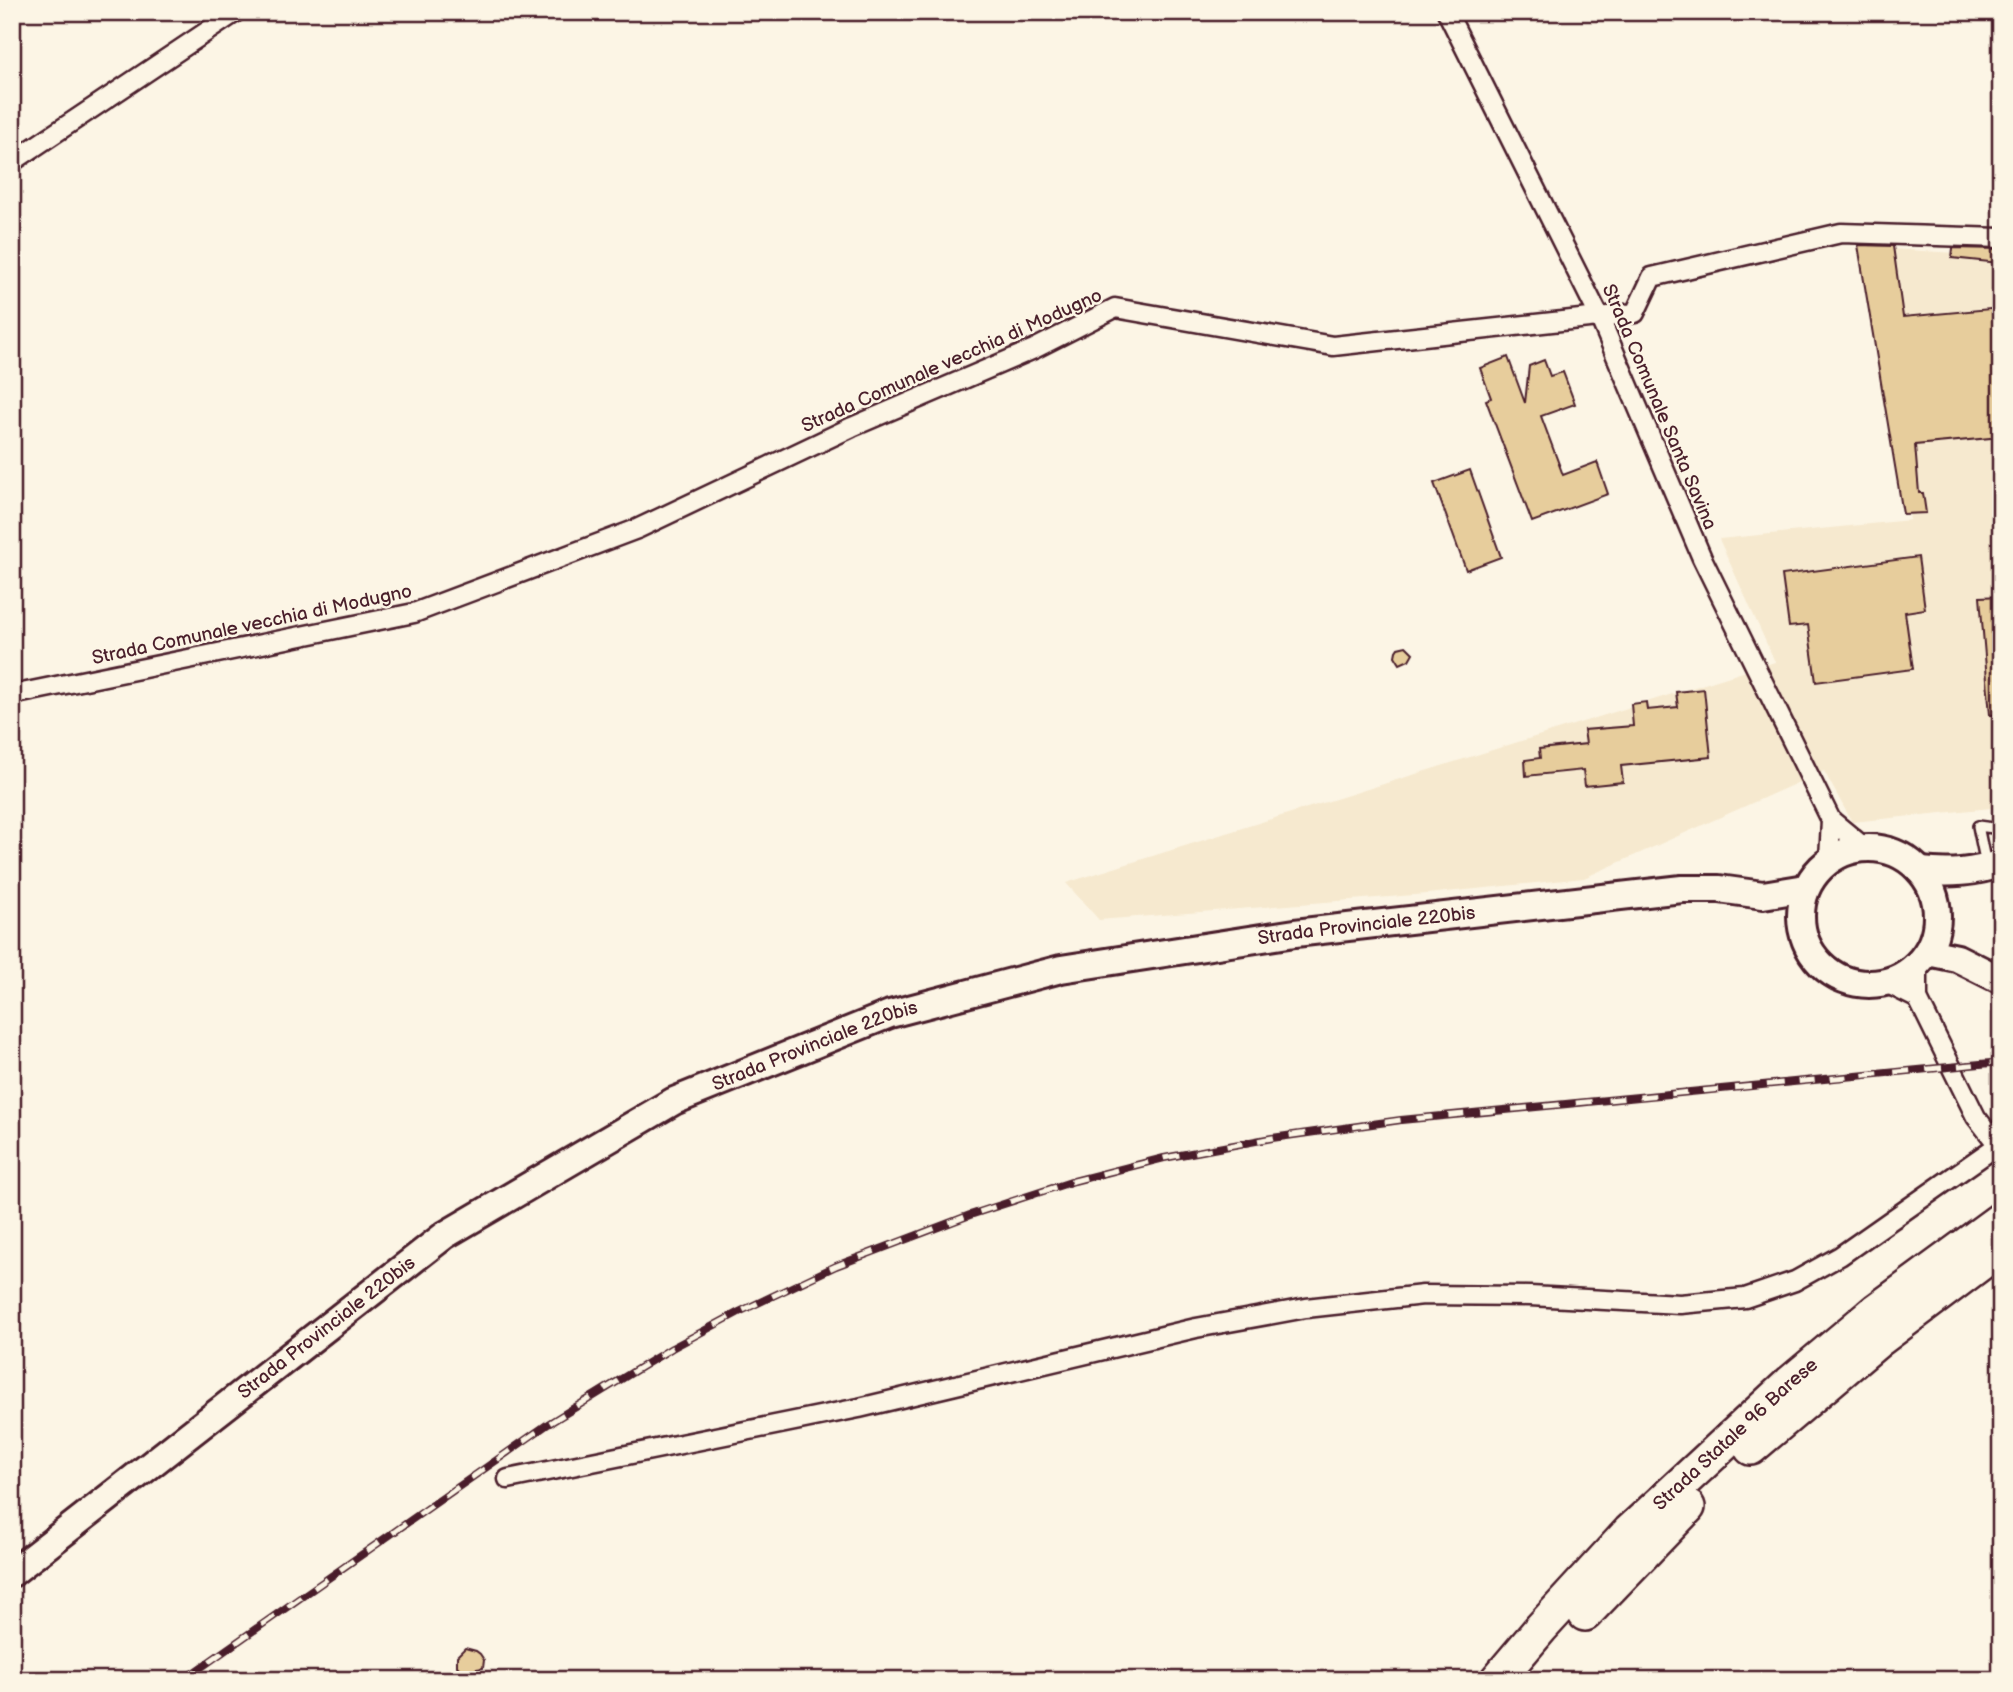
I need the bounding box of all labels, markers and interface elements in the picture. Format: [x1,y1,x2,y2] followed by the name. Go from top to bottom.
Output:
[1597,281,1721,533] street label: Strada Comunale Santa Savina
[798,284,1106,438] street label: Strada Comunale vecchia di Modugno
[90,580,414,670] street label: Strada Comunale vecchia di Modugno
[1256,901,1477,950] street label: Strada Provinciale 220bis
[709,996,920,1096] street label: Strada Provinciale 220bis
[233,1251,420,1404] street label: Strada Provinciale 220bis
[1648,1353,1823,1515] street label: Strada Statale 96 Barese

